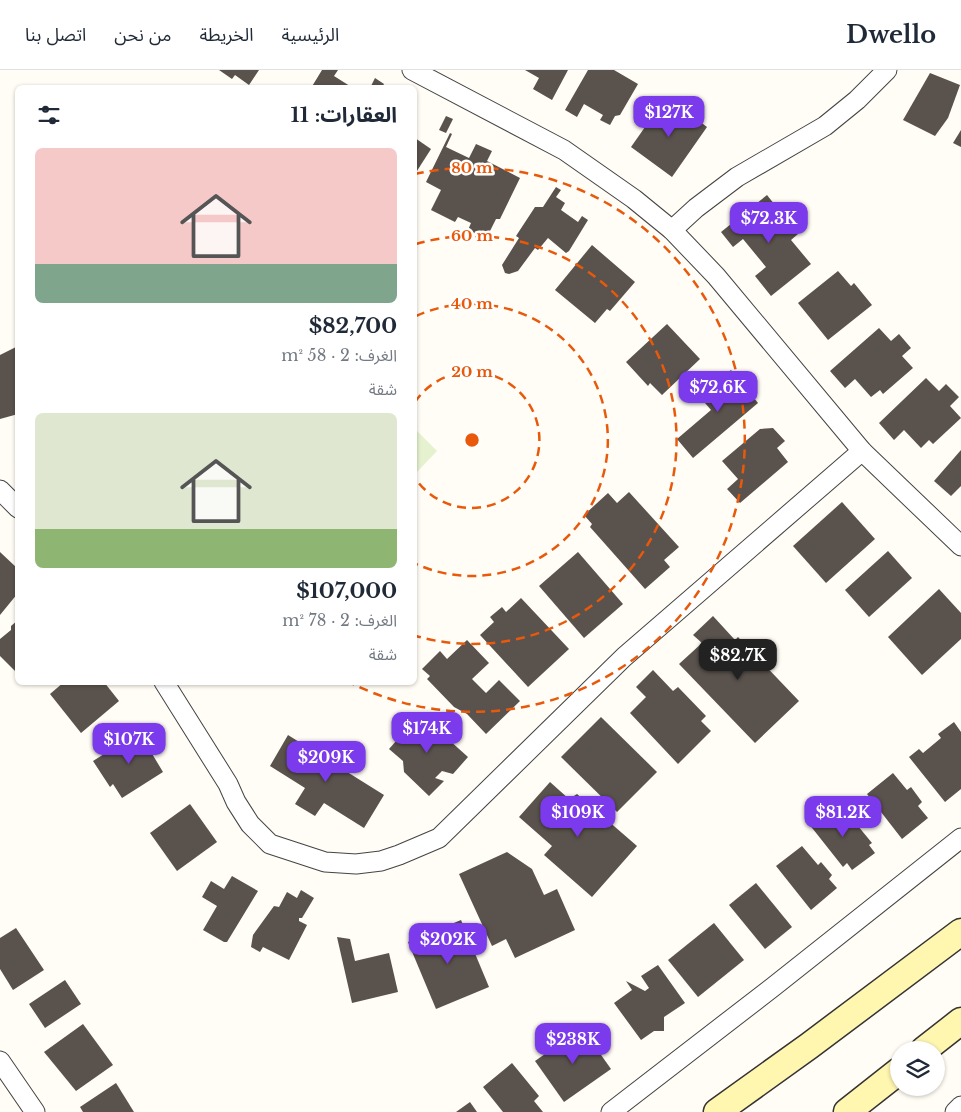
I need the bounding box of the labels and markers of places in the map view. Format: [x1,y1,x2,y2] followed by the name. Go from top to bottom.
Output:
[634,96,704,138] pin: $127K
[728,202,810,244] pin: $72.3K
[677,370,759,413] pin: $72.6K
[463,431,481,449] centre of rings
[697,638,779,681] pin: $82.7K
[392,712,462,754] pin: $174K
[94,722,164,765] pin: $107K
[291,740,361,783] pin: $209K
[543,796,613,838] pin: $109K
[802,796,884,838] pin: $81.2K
[413,922,483,965] pin: $202K
[538,1022,608,1065] pin: $238K

